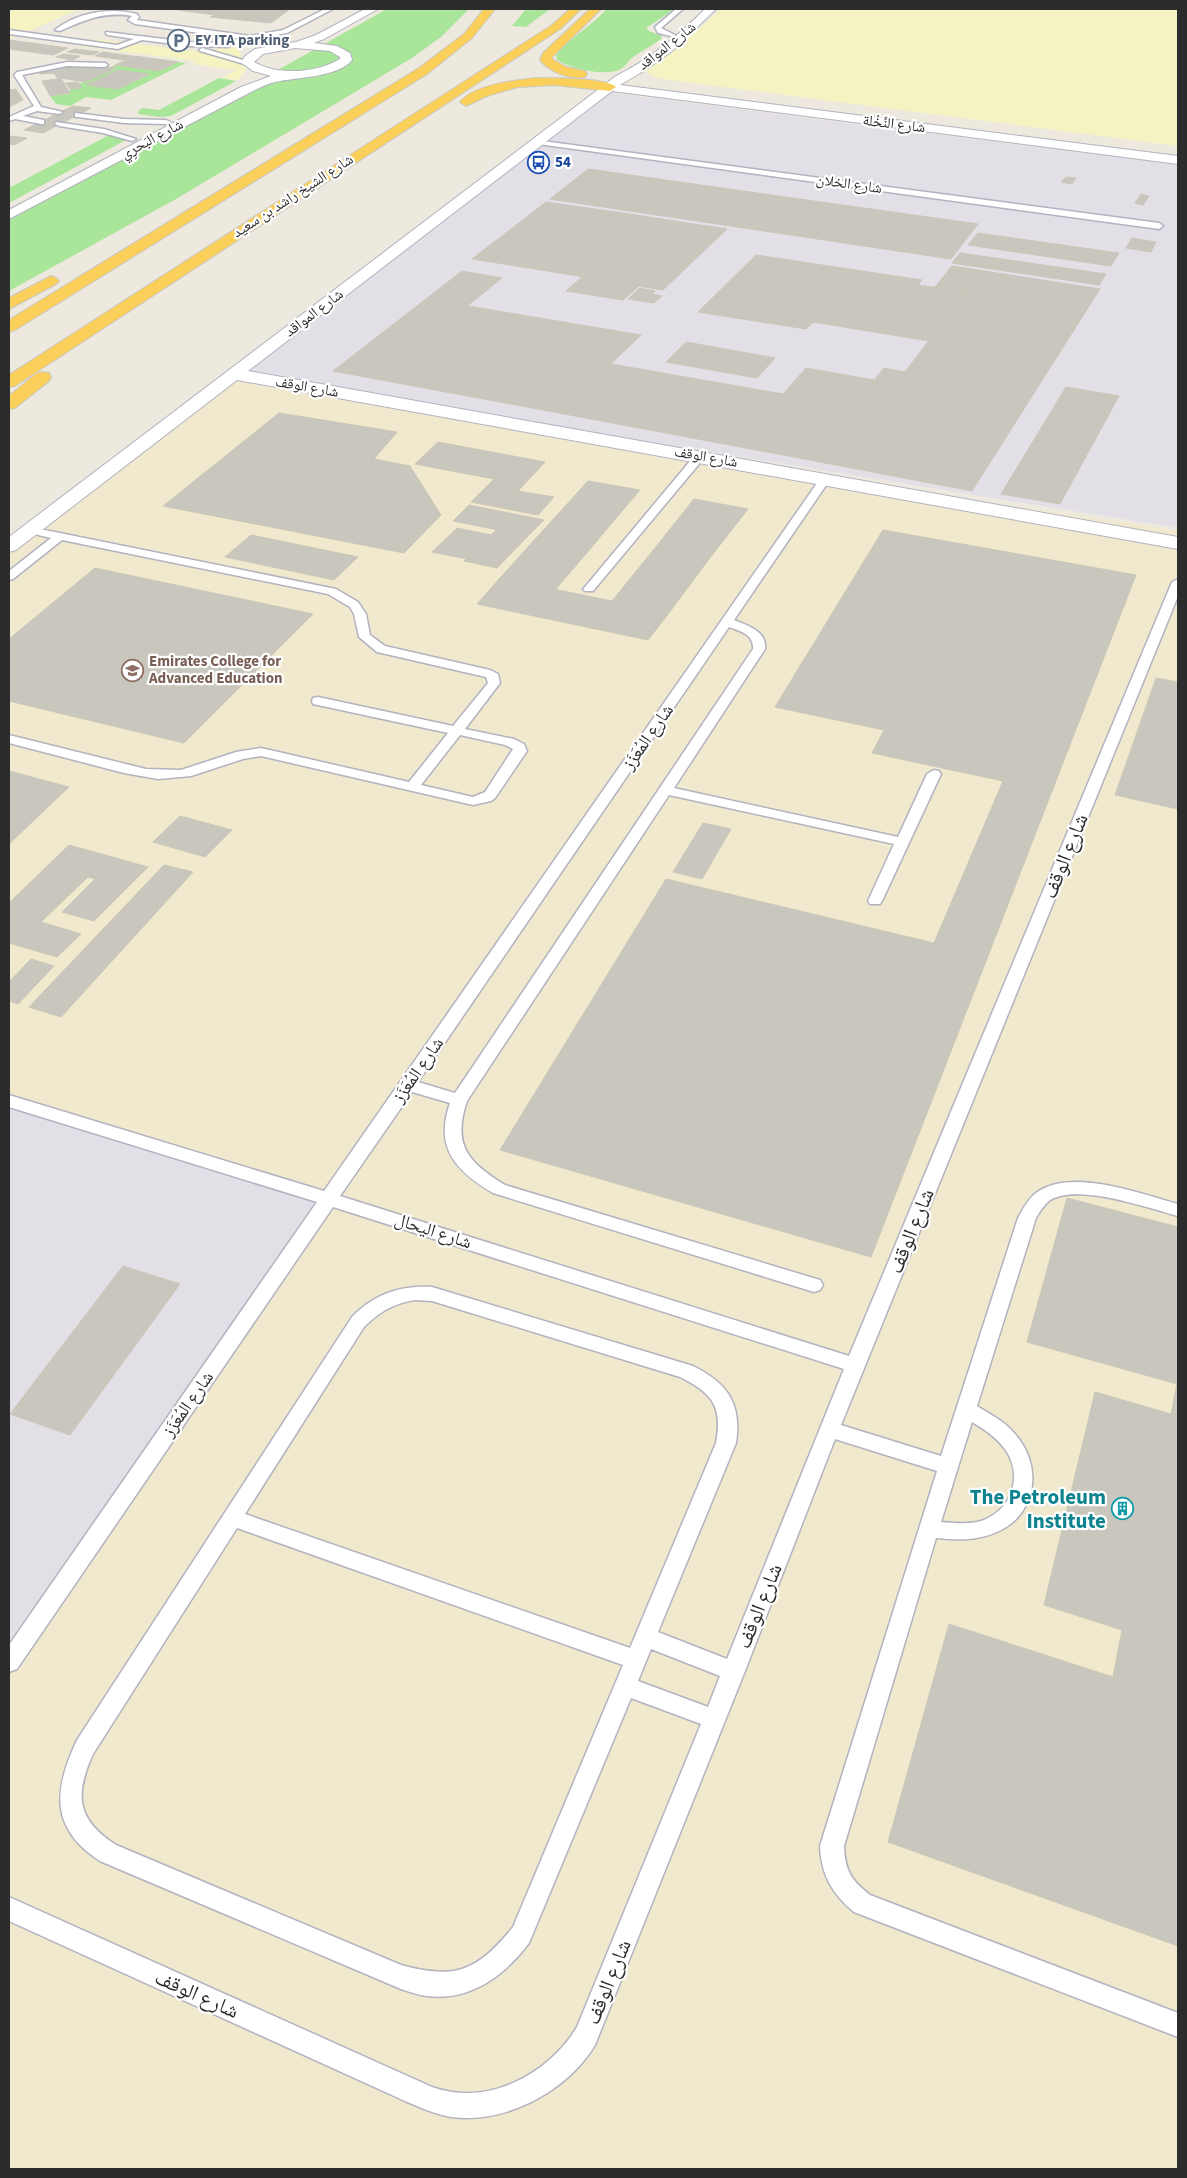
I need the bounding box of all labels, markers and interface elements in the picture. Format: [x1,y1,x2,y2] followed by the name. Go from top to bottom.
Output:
[634,17,701,75] street label: شارع المواقد
[167,28,191,52] parking icon: EY ITA parking
[195,30,289,51] place label: EY ITA parking
[861,110,927,138] street label: شارع النَّخْلة
[117,114,187,165] street label: شارع البَحرِي
[228,149,358,243] street label: شارع الشيخ راشد بن سعيد
[527,150,551,174] bus stop icon: 54
[555,152,571,173] place label: 54
[815,169,883,199] street label: شارع الخلان
[280,284,348,342] street label: شارع المواقد
[274,371,340,403] street label: شارع الوقف
[673,441,739,473] street label: شارع الوقف
[148,651,283,689] place label: Emirates College for Advanced Education
[121,658,145,682] school or university icon: Emirates College for Advanced Education
[616,699,680,776] street label: شارع المُعَزَز
[1034,809,1096,903] street label: شارع الوقف
[386,1032,450,1109] street label: شارع المُعَزَز
[880,1184,942,1278] street label: شارع الوقف
[391,1207,475,1255] street label: شارع اليحال
[156,1366,220,1443] street label: شارع المُعَزَز
[970,1482,1106,1536] place label: The Petroleum Institute
[1110,1497,1134,1521] building icon: The Petroleum Institute
[728,1559,790,1653] street label: شارع الوقف
[577,1935,639,2029] street label: شارع الوقف
[150,1962,244,2026] street label: شارع الوقف

